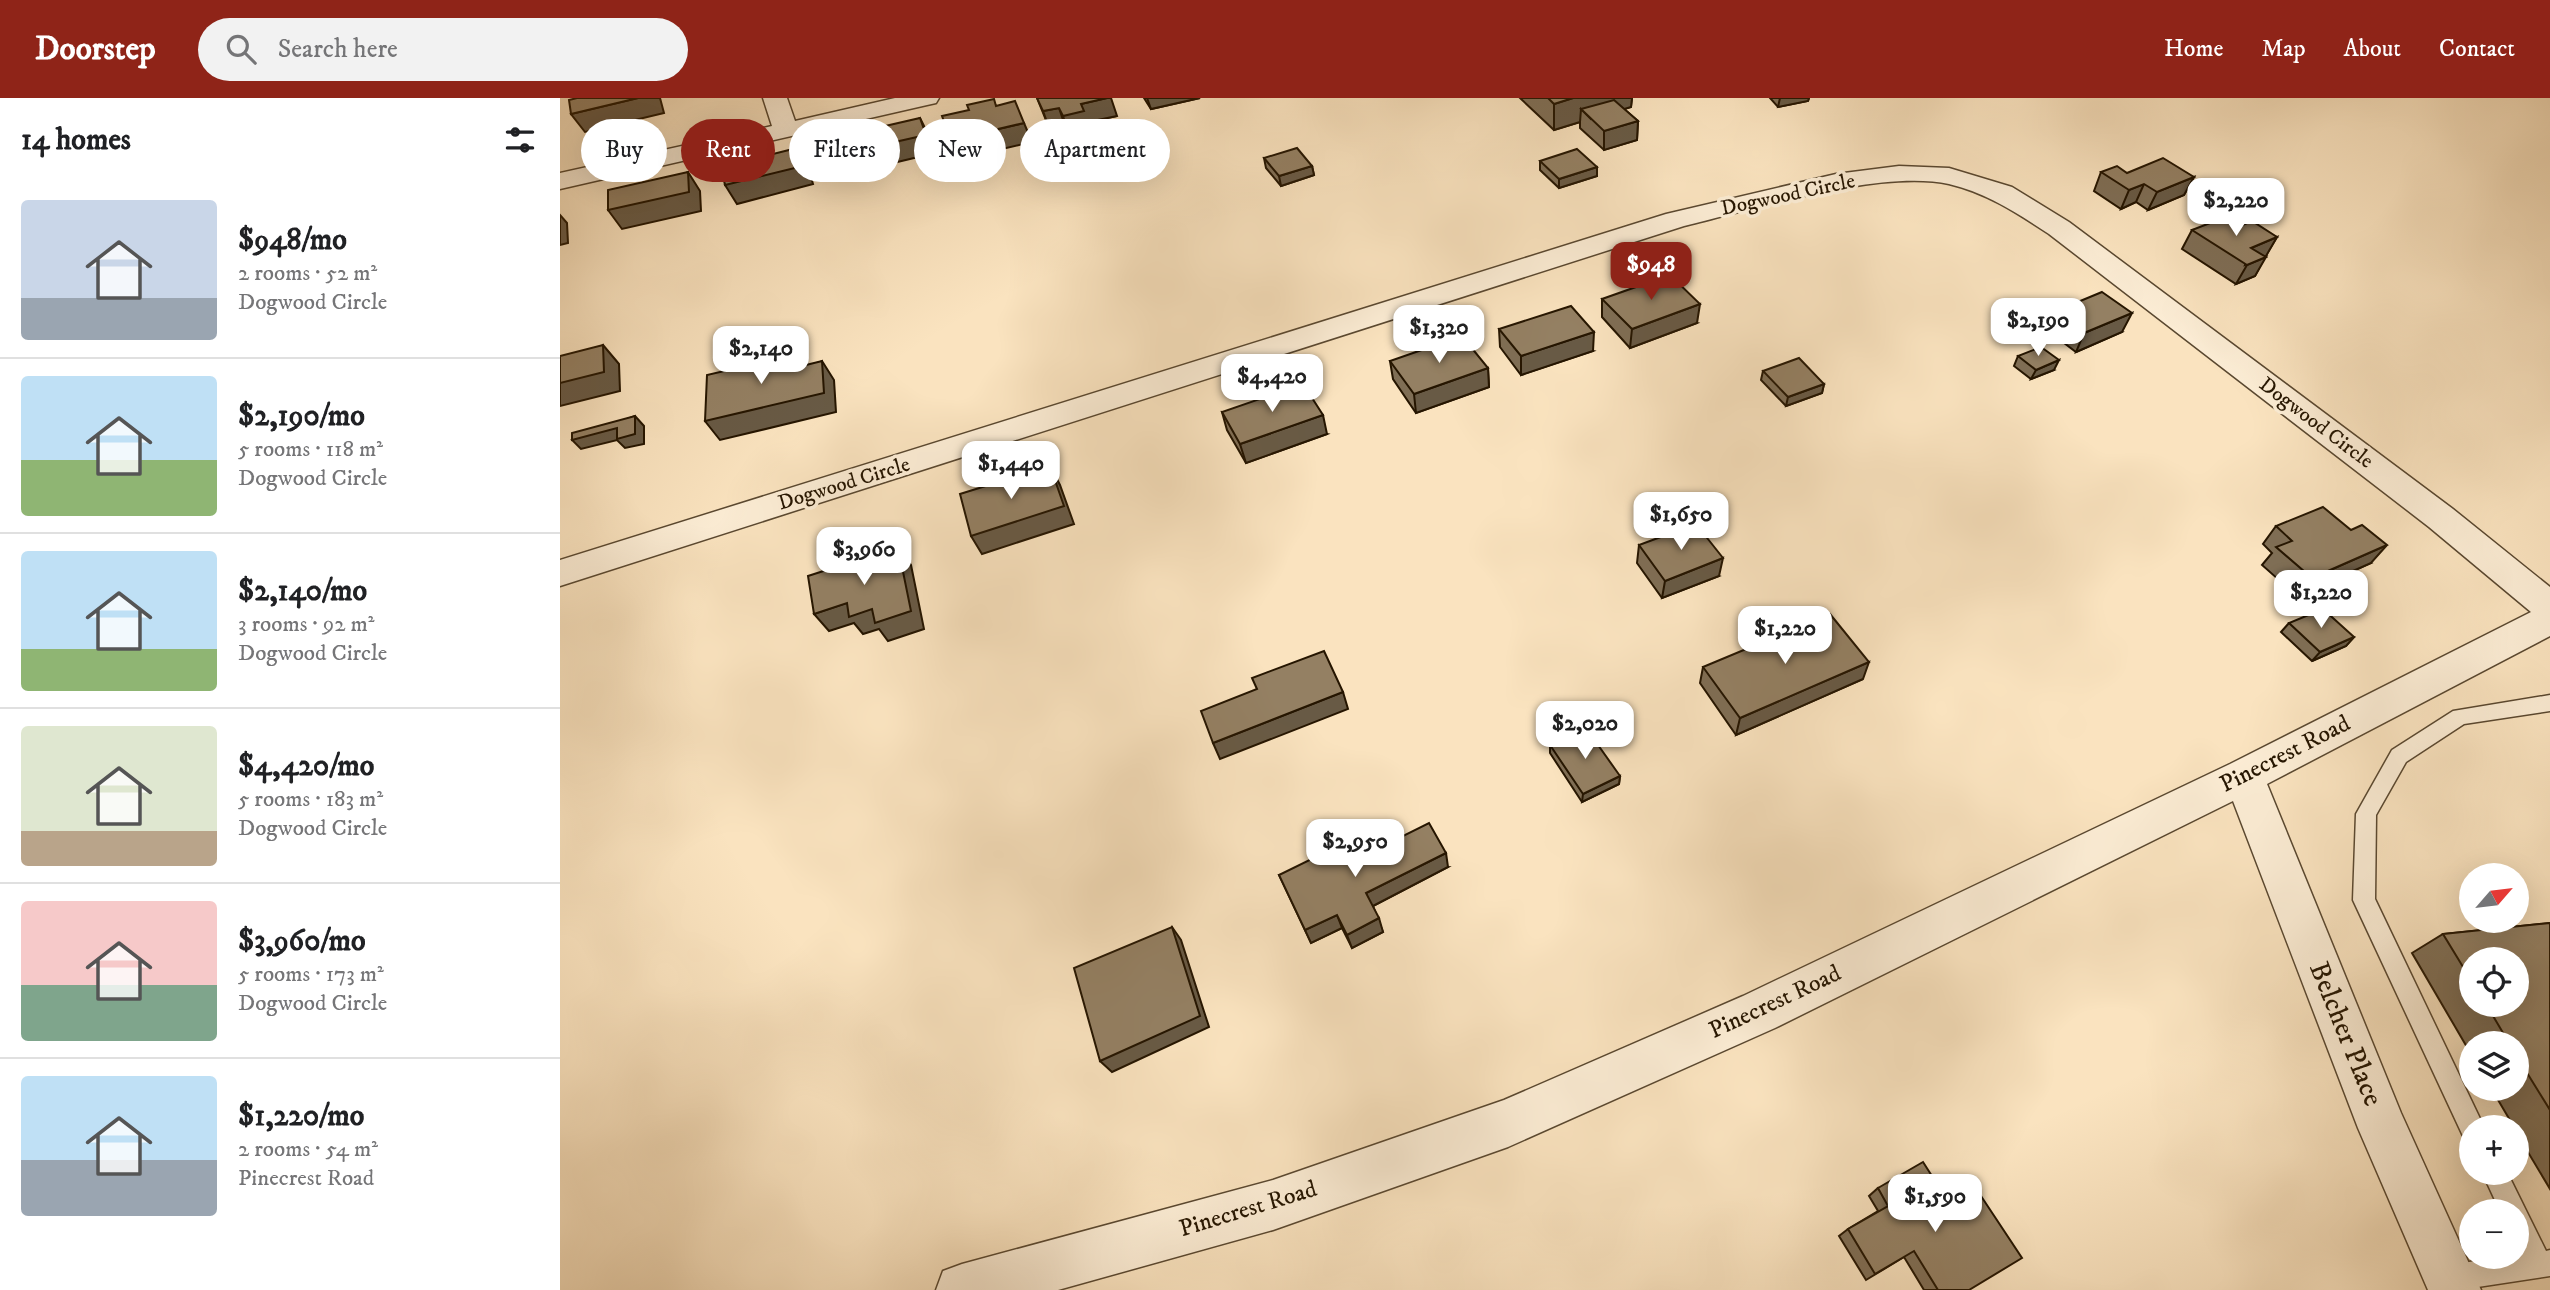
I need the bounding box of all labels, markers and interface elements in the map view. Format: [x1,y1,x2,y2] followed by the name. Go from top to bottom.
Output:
[198,18,688,81] search box
[35,29,156,70] text: Doorstep
[222,30,260,68] icon: search
[278,33,398,66] text: Search here
[2164,34,2223,64] text: Home
[2261,34,2306,64] text: Map
[2344,34,2401,64] text: About
[2439,34,2515,64] text: Contact
[581,119,667,182] chip: Buy
[681,119,775,182] chip: Rent
[789,119,900,182] chip: Filters
[914,119,1006,182] chip: New
[1020,119,1170,182] chip: Apartment
[501,121,539,159] icon: filters
[21,122,131,159] text: 14 homes
[1719,168,1858,222] street label: Dogwood Circle
[2179,178,2293,238] pin: $2,220
[2203,186,2269,215] text: $2,220
[238,222,347,259] text: $948/mo
[77,228,161,312] icon: home
[1610,242,1692,302] pin: $948
[1627,250,1675,279] text: $948
[238,259,377,288] text: 2 rooms · 52 m²
[238,288,387,317] text: Dogwood Circle
[1981,299,2095,358] pin: $2,190
[1382,306,1496,365] pin: $1,320
[2007,306,2069,335] text: $2,190
[1409,313,1469,342] text: $1,320
[704,327,818,386] pin: $2,140
[729,334,793,363] text: $2,140
[1215,354,1329,414] pin: $4,420
[1237,362,1307,391] text: $4,420
[2254,372,2379,475] street label: Dogwood Circle
[238,398,365,435] text: $2,190/mo
[77,404,161,488] icon: home
[238,435,383,464] text: 5 rooms · 118 m²
[954,442,1068,501] pin: $1,440
[978,449,1044,478] text: $1,440
[775,452,913,516] street label: Dogwood Circle
[238,464,387,493] text: Dogwood Circle
[1624,492,1738,552] pin: $1,650
[1650,500,1712,529] text: $1,650
[807,528,921,587] pin: $3,960
[832,535,896,564] text: $3,960
[2264,570,2378,630] pin: $1,220
[238,573,367,610] text: $2,140/mo
[2290,578,2352,607] text: $1,220
[77,579,161,663] icon: home
[1728,606,1842,666] pin: $1,220
[238,610,375,639] text: 3 rooms · 92 m²
[1754,614,1816,643] text: $1,220
[238,639,387,668] text: Dogwood Circle
[1528,702,1642,761] pin: $2,020
[2215,708,2355,800] street label: Pinecrest Road
[1552,709,1618,738] text: $2,020
[238,748,374,785] text: $4,420/mo
[77,754,161,838] icon: home
[238,785,383,814] text: 5 rooms · 183 m²
[238,814,387,843] text: Dogwood Circle
[1298,820,1412,879] pin: $2,950
[1322,827,1388,856] text: $2,950
[2459,863,2529,933] north arrow
[2459,863,2529,1269] map controls
[238,923,366,960] text: $3,960/mo
[77,929,161,1013] icon: home
[2459,947,2529,1017] button: locate
[2301,957,2391,1111] street label: Belcher Place
[1704,958,1846,1046] street label: Pinecrest Road
[238,960,384,989] text: 5 rooms · 173 m²
[238,989,387,1018] text: Dogwood Circle
[2459,1031,2529,1101] button: layers
[238,1098,364,1135] text: $1,220/mo
[77,1104,161,1188] icon: home
[2459,1115,2529,1185] button: +
[238,1135,378,1164] text: 2 rooms · 54 m²
[238,1164,374,1193] text: Pinecrest Road
[1176,1174,1320,1244] street label: Pinecrest Road
[1878,1174,1992,1234] pin: $1,590
[1904,1182,1966,1211] text: $1,590
[2459,1199,2529,1269] button: −

